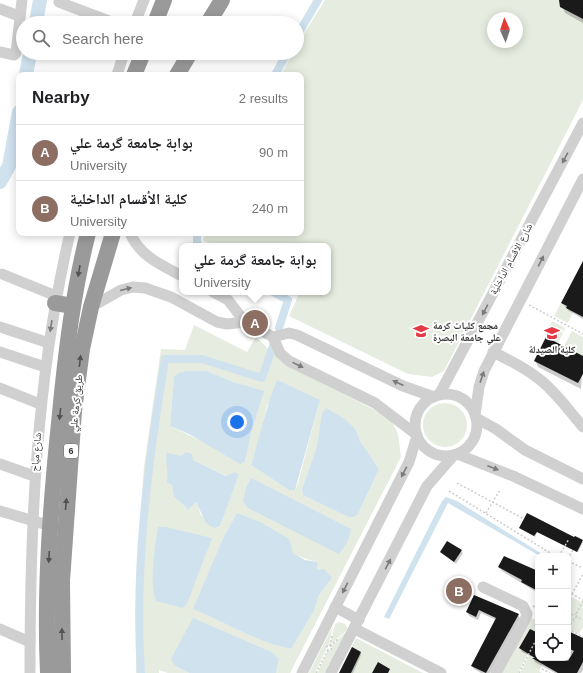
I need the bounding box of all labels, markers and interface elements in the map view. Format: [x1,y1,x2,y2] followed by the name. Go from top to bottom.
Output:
[487,12,523,48] north arrow
[16,16,304,60] search box
[30,27,52,49] icon: search
[62,30,144,47] text: Search here
[32,88,90,107] text: Nearby
[239,91,288,106] text: 2 results
[70,134,193,151] text: بوابة جامعة گرمة علي
[40,145,50,160] text: A
[259,145,288,160] text: 90 m
[562,152,568,164] one-way arrow
[70,158,127,173] text: University
[70,190,187,207] text: كلية الأقسام الداخلية
[40,201,50,216] text: B
[252,201,288,216] text: 240 m
[70,214,127,229] text: University
[488,221,536,297] street label: شارع الاقسام الداخلية
[179,243,331,295] popup
[194,251,316,268] text: بوابة جامعة گرمة علي
[537,255,544,266] one-way arrow
[76,265,82,277] one-way arrow
[194,275,251,290] text: University
[120,286,132,292] one-way arrow
[481,304,488,316] one-way arrow
[242,308,268,338] pin: A
[48,320,54,332] one-way arrow
[433,320,501,345] place label: مجمع كليات كرمة علي جامعة البصرة
[412,322,430,340] school or university icon: مجمع كليات كرمة علي جامعة البصرة
[543,324,561,342] school or university icon: كلية الصيدلة
[529,344,576,355] place label: كلية الصيدلة
[77,355,83,367] one-way arrow
[292,362,303,368] one-way arrow
[479,370,485,382] one-way arrow
[68,373,87,433] street label: طريق كرمة علي
[392,380,403,386] one-way arrow
[56,408,63,420] one-way arrow
[227,412,247,432] your location
[29,432,44,472] street label: شارع مياح
[64,444,78,458] road number: 6
[488,465,500,471] one-way arrow
[400,466,407,478] one-way arrow
[63,498,70,510] one-way arrow
[46,551,52,564] one-way arrow
[535,553,571,661] map controls
[535,553,571,589] button: +
[385,558,391,570] one-way arrow
[446,576,472,606] pin: B
[342,582,348,594] one-way arrow
[535,589,571,625] button: −
[535,625,571,661] button: locate
[59,627,65,640] one-way arrow

